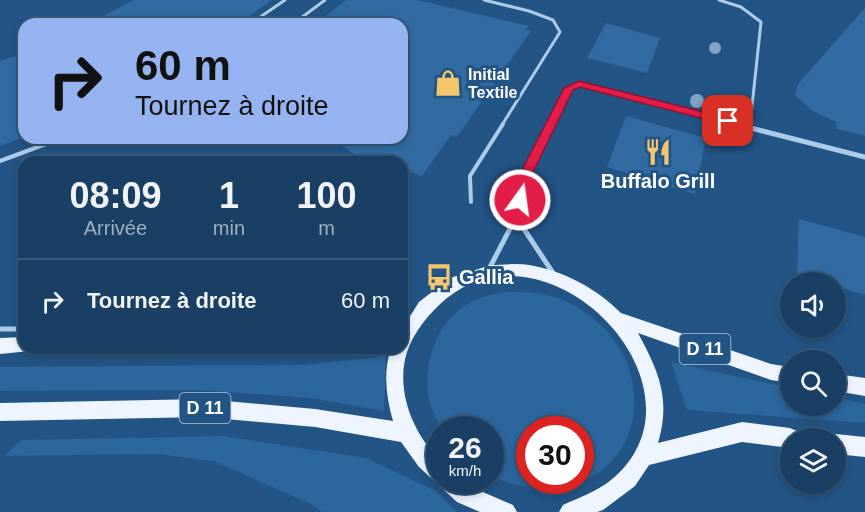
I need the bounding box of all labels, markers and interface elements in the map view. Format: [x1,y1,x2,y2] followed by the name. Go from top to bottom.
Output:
[36,42,114,120] icon: right
[135,42,231,89] text: 60 m
[468,66,518,101] place label: Initial Textile
[433,68,463,98] shop icon: Initial Textile
[135,91,329,121] text: Tournez à droite
[702,95,753,146] pin
[711,104,744,137] icon: arrive
[643,137,673,167] restaurant icon: Buffalo Grill
[488,168,552,232] position arrow
[601,170,715,192] place label: Buffalo Grill
[69,175,161,216] text: 08:09
[219,175,239,216] text: 1
[296,175,357,216] text: 100
[84,217,147,239] text: Arrivée
[213,217,245,239] text: min
[318,217,335,239] text: m
[424,262,454,292] bus stop icon: Gallia
[459,266,514,288] place label: Gallia
[780,272,846,494] map controls
[780,272,846,338] button: sound
[36,285,69,318] icon: right
[87,288,257,313] text: Tournez à droite
[341,288,390,313] text: 60 m
[680,334,730,364] road number: D 11
[780,350,846,416] button: search
[180,393,230,423] road number: D 11
[516,416,594,494] speed limit sign: 30
[780,428,846,494] button: layers
[448,431,482,464] text: 26
[449,462,481,479] text: km/h

